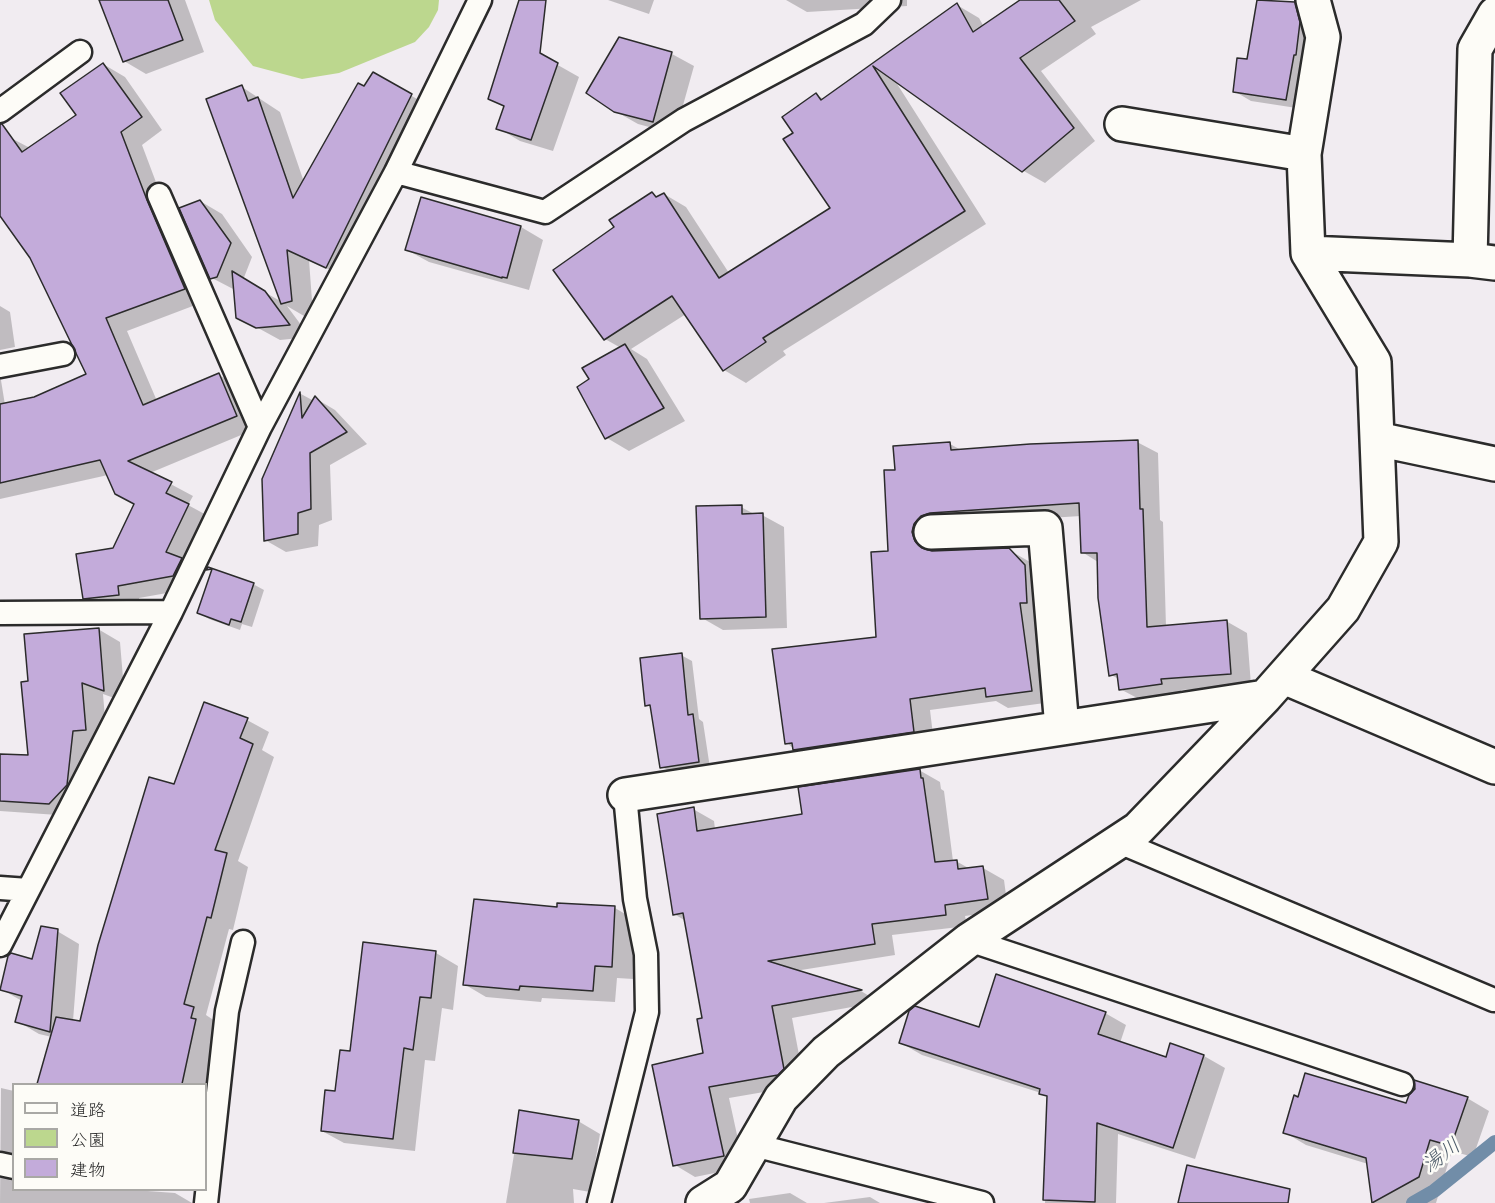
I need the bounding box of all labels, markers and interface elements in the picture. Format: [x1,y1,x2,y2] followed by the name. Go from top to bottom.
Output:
[12,1083,207,1191] legend
[70,1097,106,1122] text: 道路
[70,1127,106,1152] text: 公園
[1418,1133,1466,1179] water label: 湯川
[70,1157,106,1182] text: 建物

